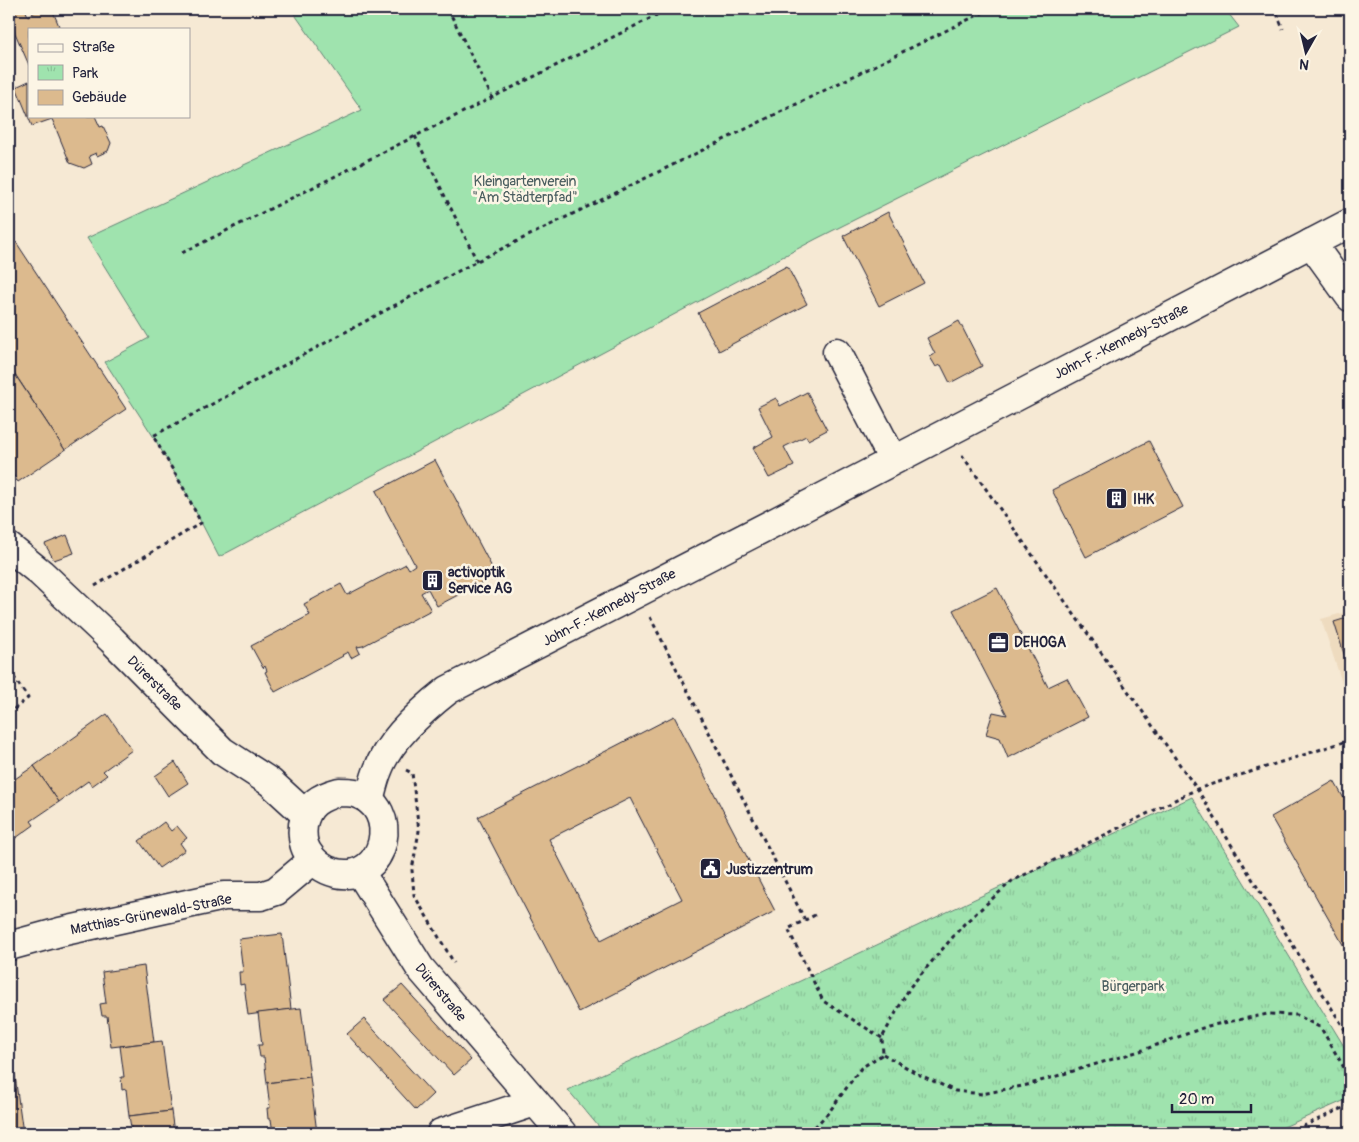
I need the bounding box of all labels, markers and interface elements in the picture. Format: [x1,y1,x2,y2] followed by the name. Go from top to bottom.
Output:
[28,28,190,118] legend
[1282,28,1332,78] north arrow
[72,38,115,57] text: Straße
[1298,55,1310,73] text: N
[72,64,99,83] text: Park
[72,88,127,107] text: Gebäude
[472,173,578,206] park label: Kleingartenverein "Am Städterpfad"
[1051,300,1191,383] street label: John-F.-Kennedy-Straße
[1105,487,1129,511] building icon: IHK
[1133,491,1155,508] place label: IHK
[448,564,512,597] place label: activoptik Service AG
[540,565,679,650] street label: John-F.-Kennedy-Straße
[420,568,444,592] building icon: activoptik Service AG
[986,630,1010,654] office icon: DEHOGA
[1014,634,1066,651] place label: DEHOGA
[124,652,186,714] street label: Dürerstraße
[698,857,722,881] public building icon: Justizzentrum
[726,861,813,878] place label: Justizzentrum
[69,891,233,938] street label: Matthias-Grünewald-Straße
[411,960,470,1025] street label: Dürerstraße
[1101,978,1165,995] park label: Bürgerpark
[1172,1082,1250,1114] scale bar
[1179,1090,1214,1109] text: 20 m

